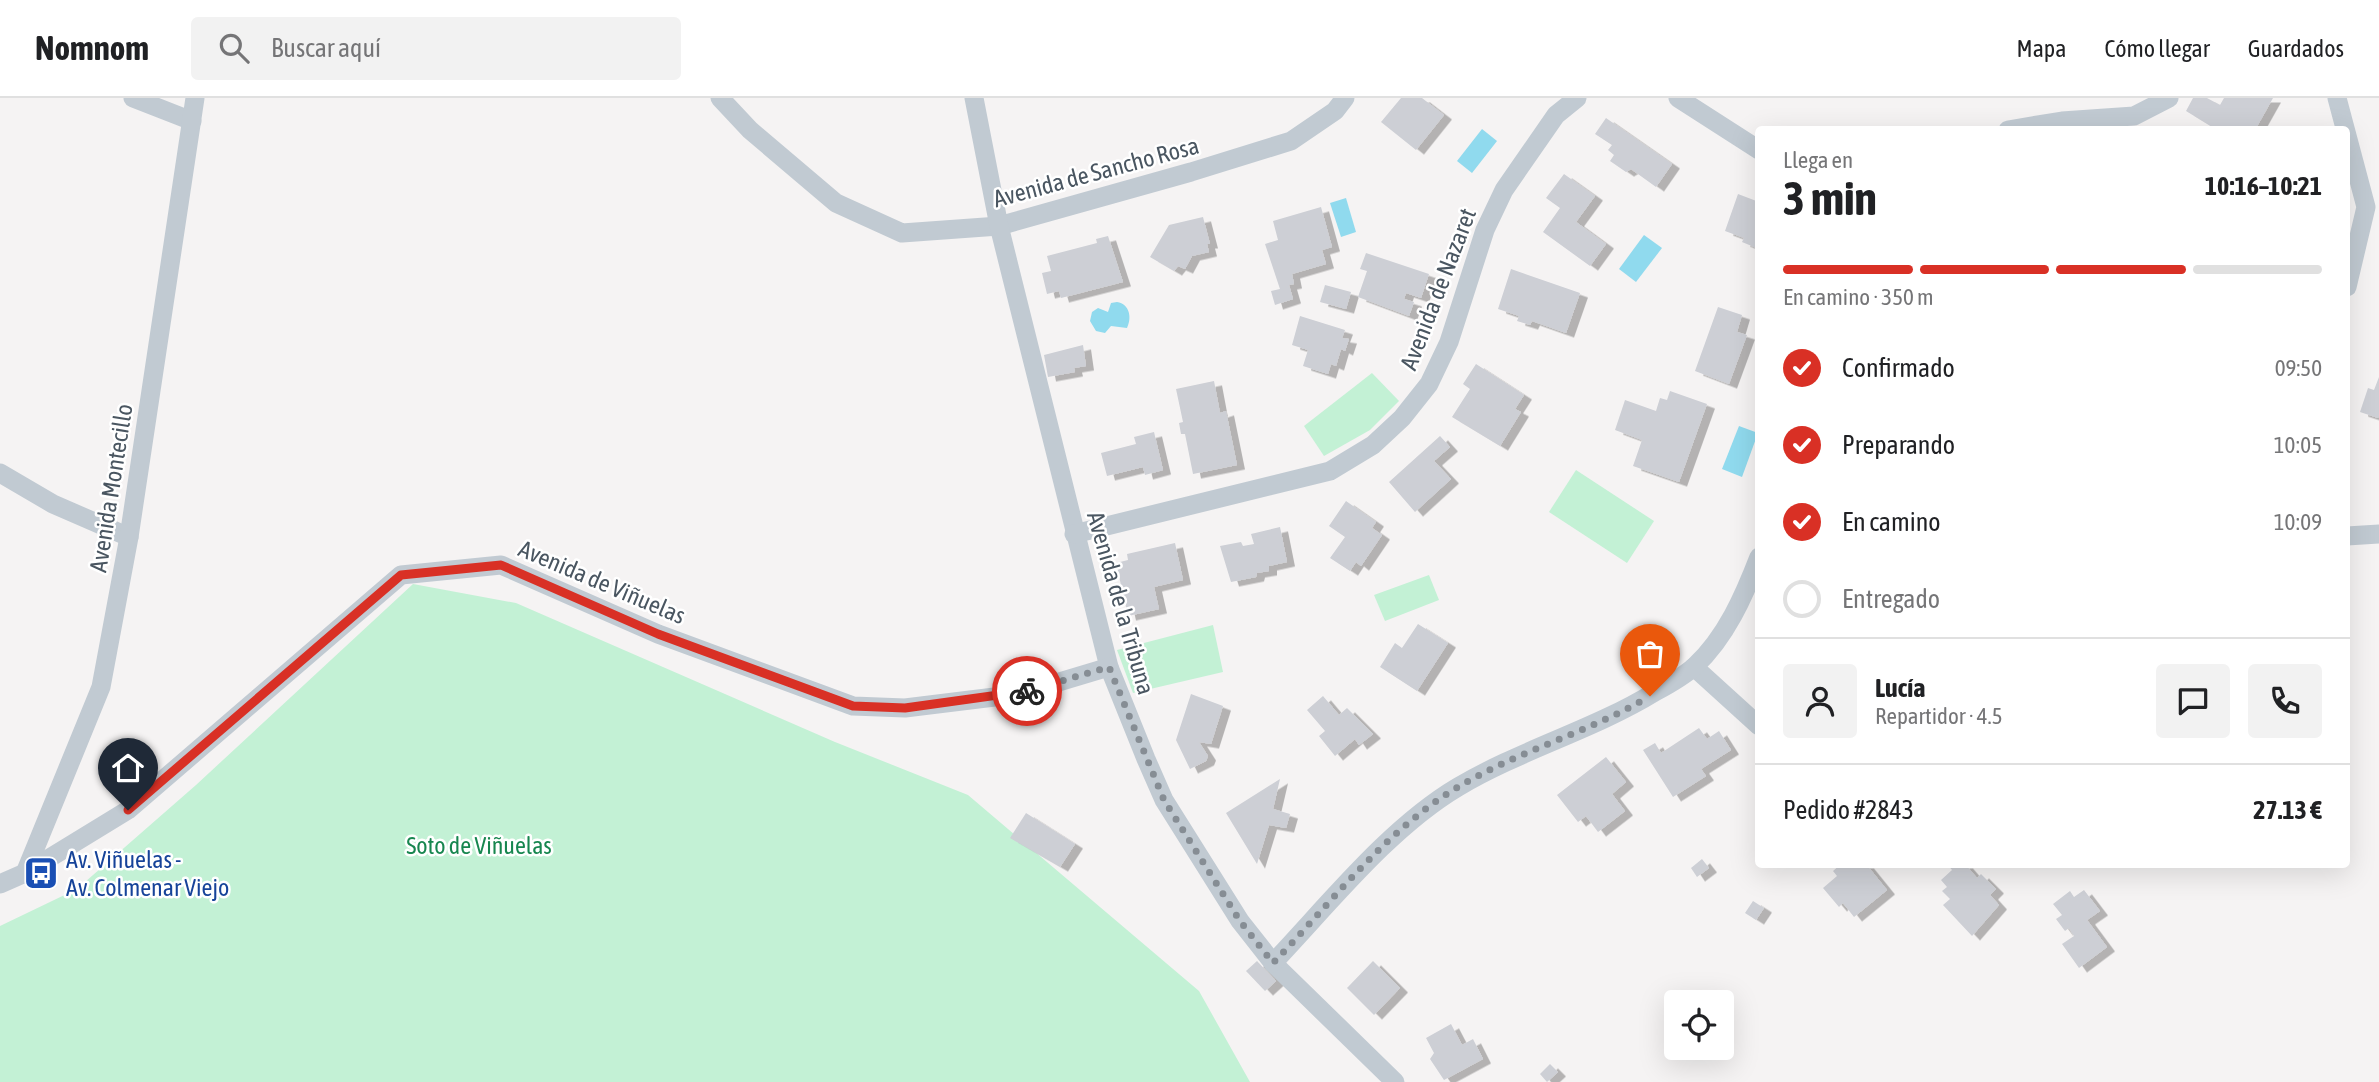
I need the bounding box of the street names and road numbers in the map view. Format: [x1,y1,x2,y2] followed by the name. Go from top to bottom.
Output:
[990,132,1202,212] street label: Avenida de Sancho Rosa
[1395,204,1481,374] street label: Avenida de Nazaret
[84,402,138,574] street label: Avenida Montecillo
[1082,508,1160,698] street label: Avenida de la Tribuna
[515,535,689,629] street label: Avenida de Viñuelas

